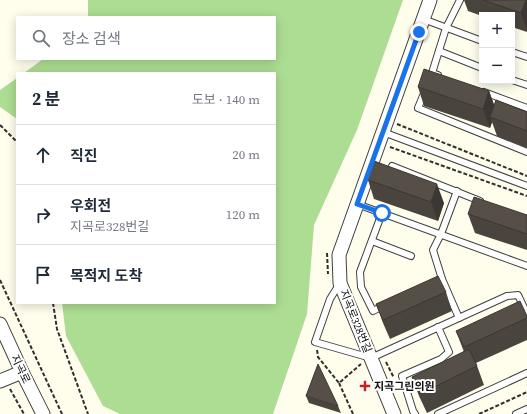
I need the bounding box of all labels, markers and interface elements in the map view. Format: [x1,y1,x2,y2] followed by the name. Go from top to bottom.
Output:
[479,12,515,84] map controls
[479,12,515,48] button: +
[16,16,276,60] search box
[410,23,428,41] route end
[30,27,52,49] icon: search
[62,28,121,49] text: 장소 검색
[479,48,515,84] button: −
[32,87,61,111] text: 2 분
[192,91,260,108] text: 도보 · 140 m
[32,144,54,166] icon: ahead
[70,145,98,166] text: 직진
[232,146,260,163] text: 20 m
[70,195,111,216] text: 우회전
[32,204,54,226] icon: right
[373,204,391,222] route start
[226,206,260,223] text: 120 m
[70,218,149,235] text: 지곡로328번길
[32,264,54,286] icon: arrive
[70,265,142,286] text: 목적지 도착
[336,287,375,355] street label: 지곡로328번길
[7,352,34,386] street label: 지곡로
[374,379,435,394] place label: 지곡그린의원
[359,380,371,392] marker: 지곡그린의원

